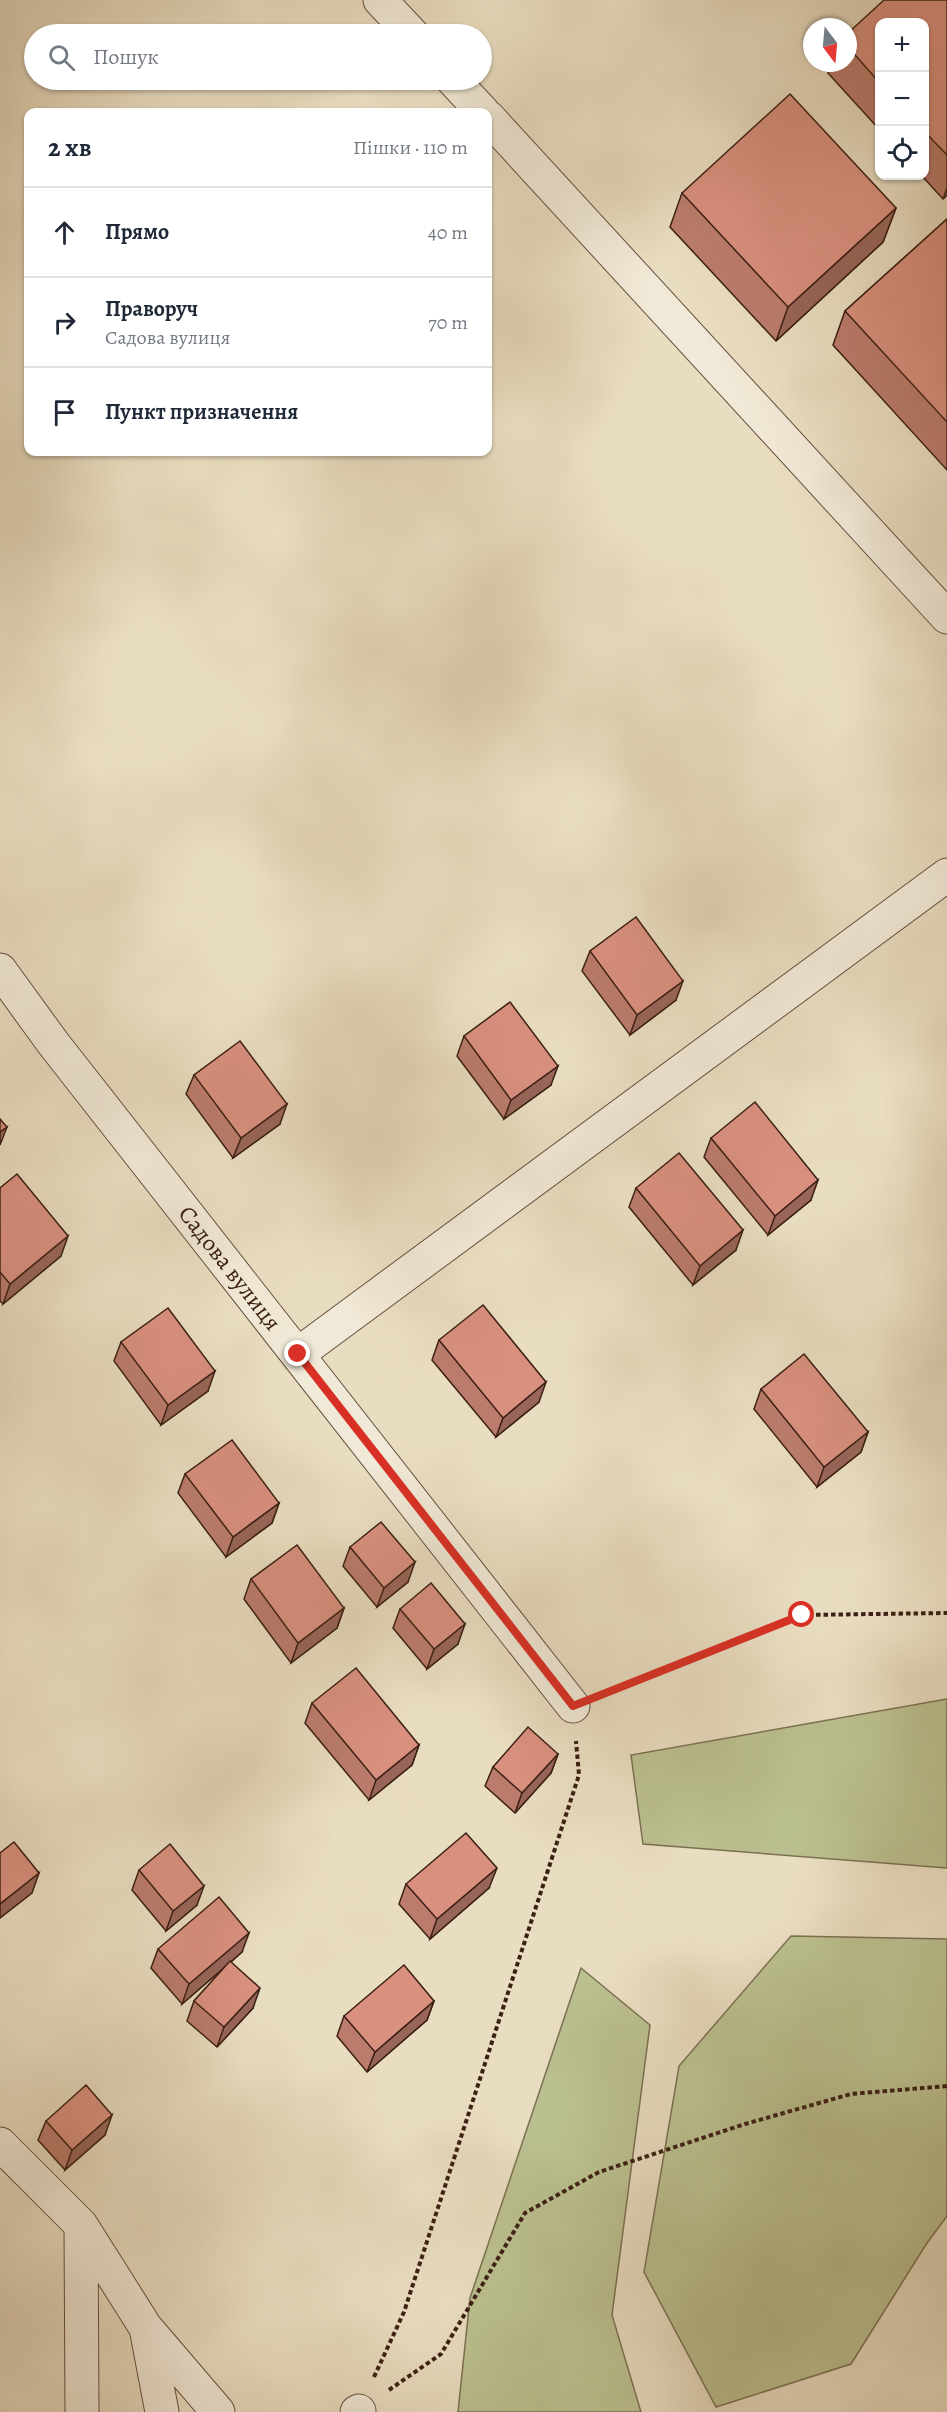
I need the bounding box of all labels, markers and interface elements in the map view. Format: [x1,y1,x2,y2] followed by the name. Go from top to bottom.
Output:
[803,18,857,72] north arrow
[875,18,929,180] map controls
[875,18,929,72] button: +
[24,24,492,90] search box
[45,41,78,74] icon: search
[93,42,159,72] text: Пошук
[875,72,929,126] button: −
[875,126,929,180] button: locate
[48,130,92,165] text: 2 хв
[353,134,468,161] text: Пішки · 110 m
[48,216,81,249] icon: ahead
[105,217,169,247] text: Прямо
[428,219,468,246] text: 40 m
[105,294,198,324] text: Праворуч
[48,306,81,339] icon: right
[428,309,468,336] text: 70 m
[105,324,230,351] text: Садова вулиця
[48,396,81,429] icon: arrive
[105,397,298,427] text: Пункт призначення
[171,1199,289,1337] street label: Садова вулиця
[284,1340,310,1366] route end
[788,1601,814,1627] route start

